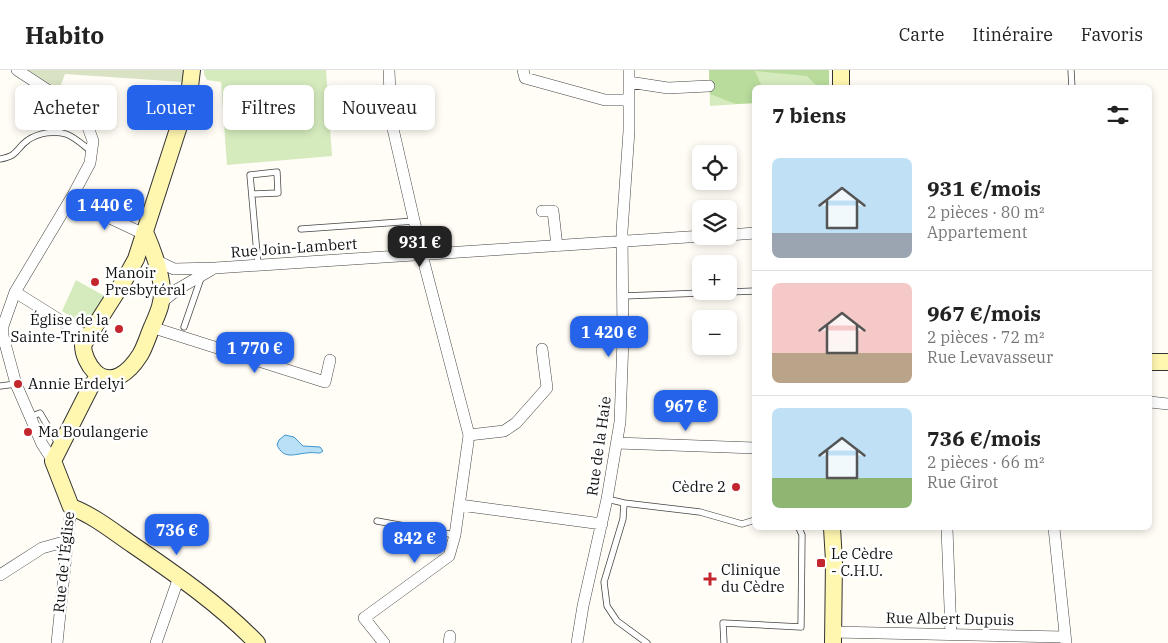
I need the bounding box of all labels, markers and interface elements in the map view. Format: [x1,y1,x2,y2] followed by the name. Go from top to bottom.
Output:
[25,19,104,51] text: Habito
[899,23,944,46] text: Carte
[972,23,1053,46] text: Itinéraire
[1081,23,1143,46] text: Favoris
[15,85,117,130] chip: Acheter
[127,85,213,130] chip: Louer
[223,85,314,130] chip: Filtres
[324,85,435,130] chip: Nouveau
[772,101,846,129] text: 7 biens
[1104,101,1132,129] icon: filters
[692,145,737,355] map controls
[692,145,737,190] button: locate
[927,174,1041,202] text: 931 €/mois
[812,178,872,238] icon: home
[59,189,151,231] pin: 1 440 €
[77,195,133,215] text: 1 440 €
[692,200,737,245] button: layers
[927,202,1045,222] text: 2 pièces · 80 m²
[927,222,1028,242] text: Appartement
[385,226,455,268] pin: 931 €
[399,232,441,252] text: 931 €
[230,234,358,261] street label: Rue Join-Lambert
[692,255,737,300] button: +
[105,263,186,299] place label: Manoir Presbytéral
[89,276,101,288] marker: Manoir Presbytéral
[927,299,1041,327] text: 967 €/mois
[812,303,872,363] icon: home
[10,310,109,346] place label: Église de la Sainte-Trinité
[692,310,737,355] button: −
[563,316,655,358] pin: 1 420 €
[581,322,637,342] text: 1 420 €
[113,323,125,335] marker: Église de la Sainte-Trinité
[927,327,1045,347] text: 2 pièces · 72 m²
[209,332,301,374] pin: 1 770 €
[227,338,283,358] text: 1 770 €
[927,347,1053,367] text: Rue Levavasseur
[28,374,125,393] place label: Annie Erdelyi
[12,378,24,390] marker: Annie Erdelyi
[651,390,721,432] pin: 967 €
[582,395,615,497] street label: Rue de la Haie
[665,396,707,416] text: 967 €
[38,422,148,441] place label: Ma Boulangerie
[927,424,1041,452] text: 736 €/mois
[22,426,34,438] marker: Ma Boulangerie
[812,428,872,488] icon: home
[927,452,1045,472] text: 2 pièces · 66 m²
[927,472,998,492] text: Rue Girot
[672,477,726,496] place label: Cèdre 2
[730,481,742,493] marker: Cèdre 2
[49,510,78,614] street label: Rue de l'Église
[142,514,212,556] pin: 736 €
[156,520,198,540] text: 736 €
[380,522,450,564] pin: 842 €
[394,528,436,548] text: 842 €
[831,544,893,580] place label: Le Cèdre - C.H.U.
[815,557,827,569] marker: Le Cèdre - C.H.U.
[721,560,784,596] place label: Clinique du Cèdre
[703,572,717,586] marker: Clinique du Cèdre
[886,608,1014,629] street label: Rue Albert Dupuis

